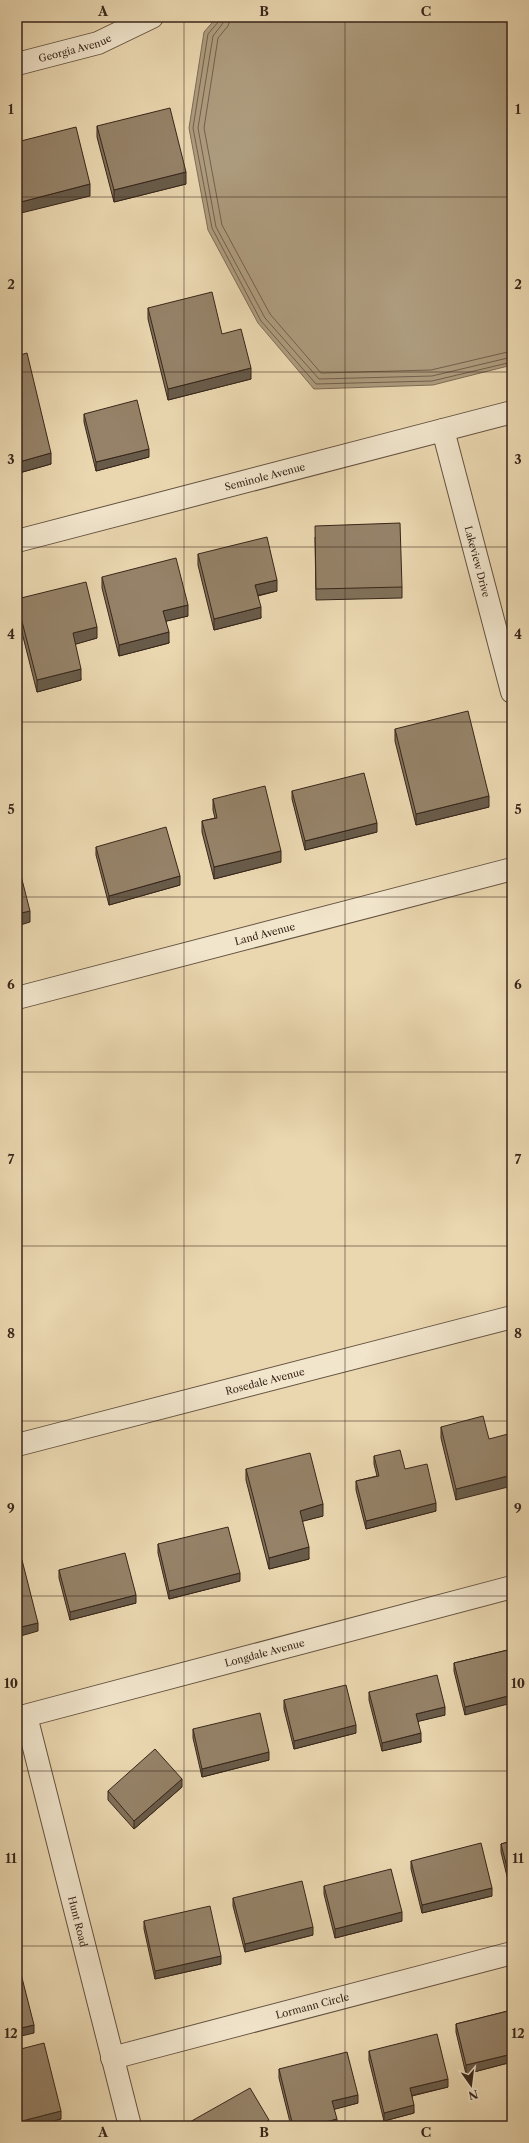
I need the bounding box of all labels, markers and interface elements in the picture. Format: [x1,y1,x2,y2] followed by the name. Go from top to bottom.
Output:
[97,3,109,19] text: A
[259,3,269,19] text: B
[421,3,431,19] text: C
[37,31,114,65] street label: Georgia Avenue
[8,101,14,117] text: 1
[515,101,521,117] text: 1
[7,276,15,292] text: 2
[514,276,522,292] text: 2
[7,451,15,467] text: 3
[514,451,522,467] text: 3
[223,460,307,494] street label: Seminole Avenue
[462,525,493,599] street label: Lakeview Drive
[7,626,15,642] text: 4
[514,626,522,642] text: 4
[7,801,15,817] text: 5
[514,801,522,817] text: 5
[233,920,297,948] street label: Land Avenue
[7,976,15,992] text: 6
[514,976,522,992] text: 6
[8,1151,15,1167] text: 7
[515,1151,522,1167] text: 7
[7,1325,15,1341] text: 8
[514,1325,522,1341] text: 8
[224,1365,306,1398] street label: Rosedale Avenue
[7,1500,15,1516] text: 9
[514,1500,522,1516] text: 9
[223,1636,306,1670] street label: Longdale Avenue
[4,1675,18,1691] text: 10
[511,1675,525,1691] text: 10
[5,1850,17,1866] text: 11
[512,1850,524,1866] text: 11
[65,1895,90,1948] street label: Hunt Road
[274,1990,351,2022] street label: Lormann Circle
[4,2025,18,2041] text: 12
[511,2025,525,2041] text: 12
[451,2065,491,2105] north arrow
[467,2087,480,2103] text: N
[97,2124,109,2140] text: A
[259,2124,269,2140] text: B
[421,2124,431,2140] text: C

